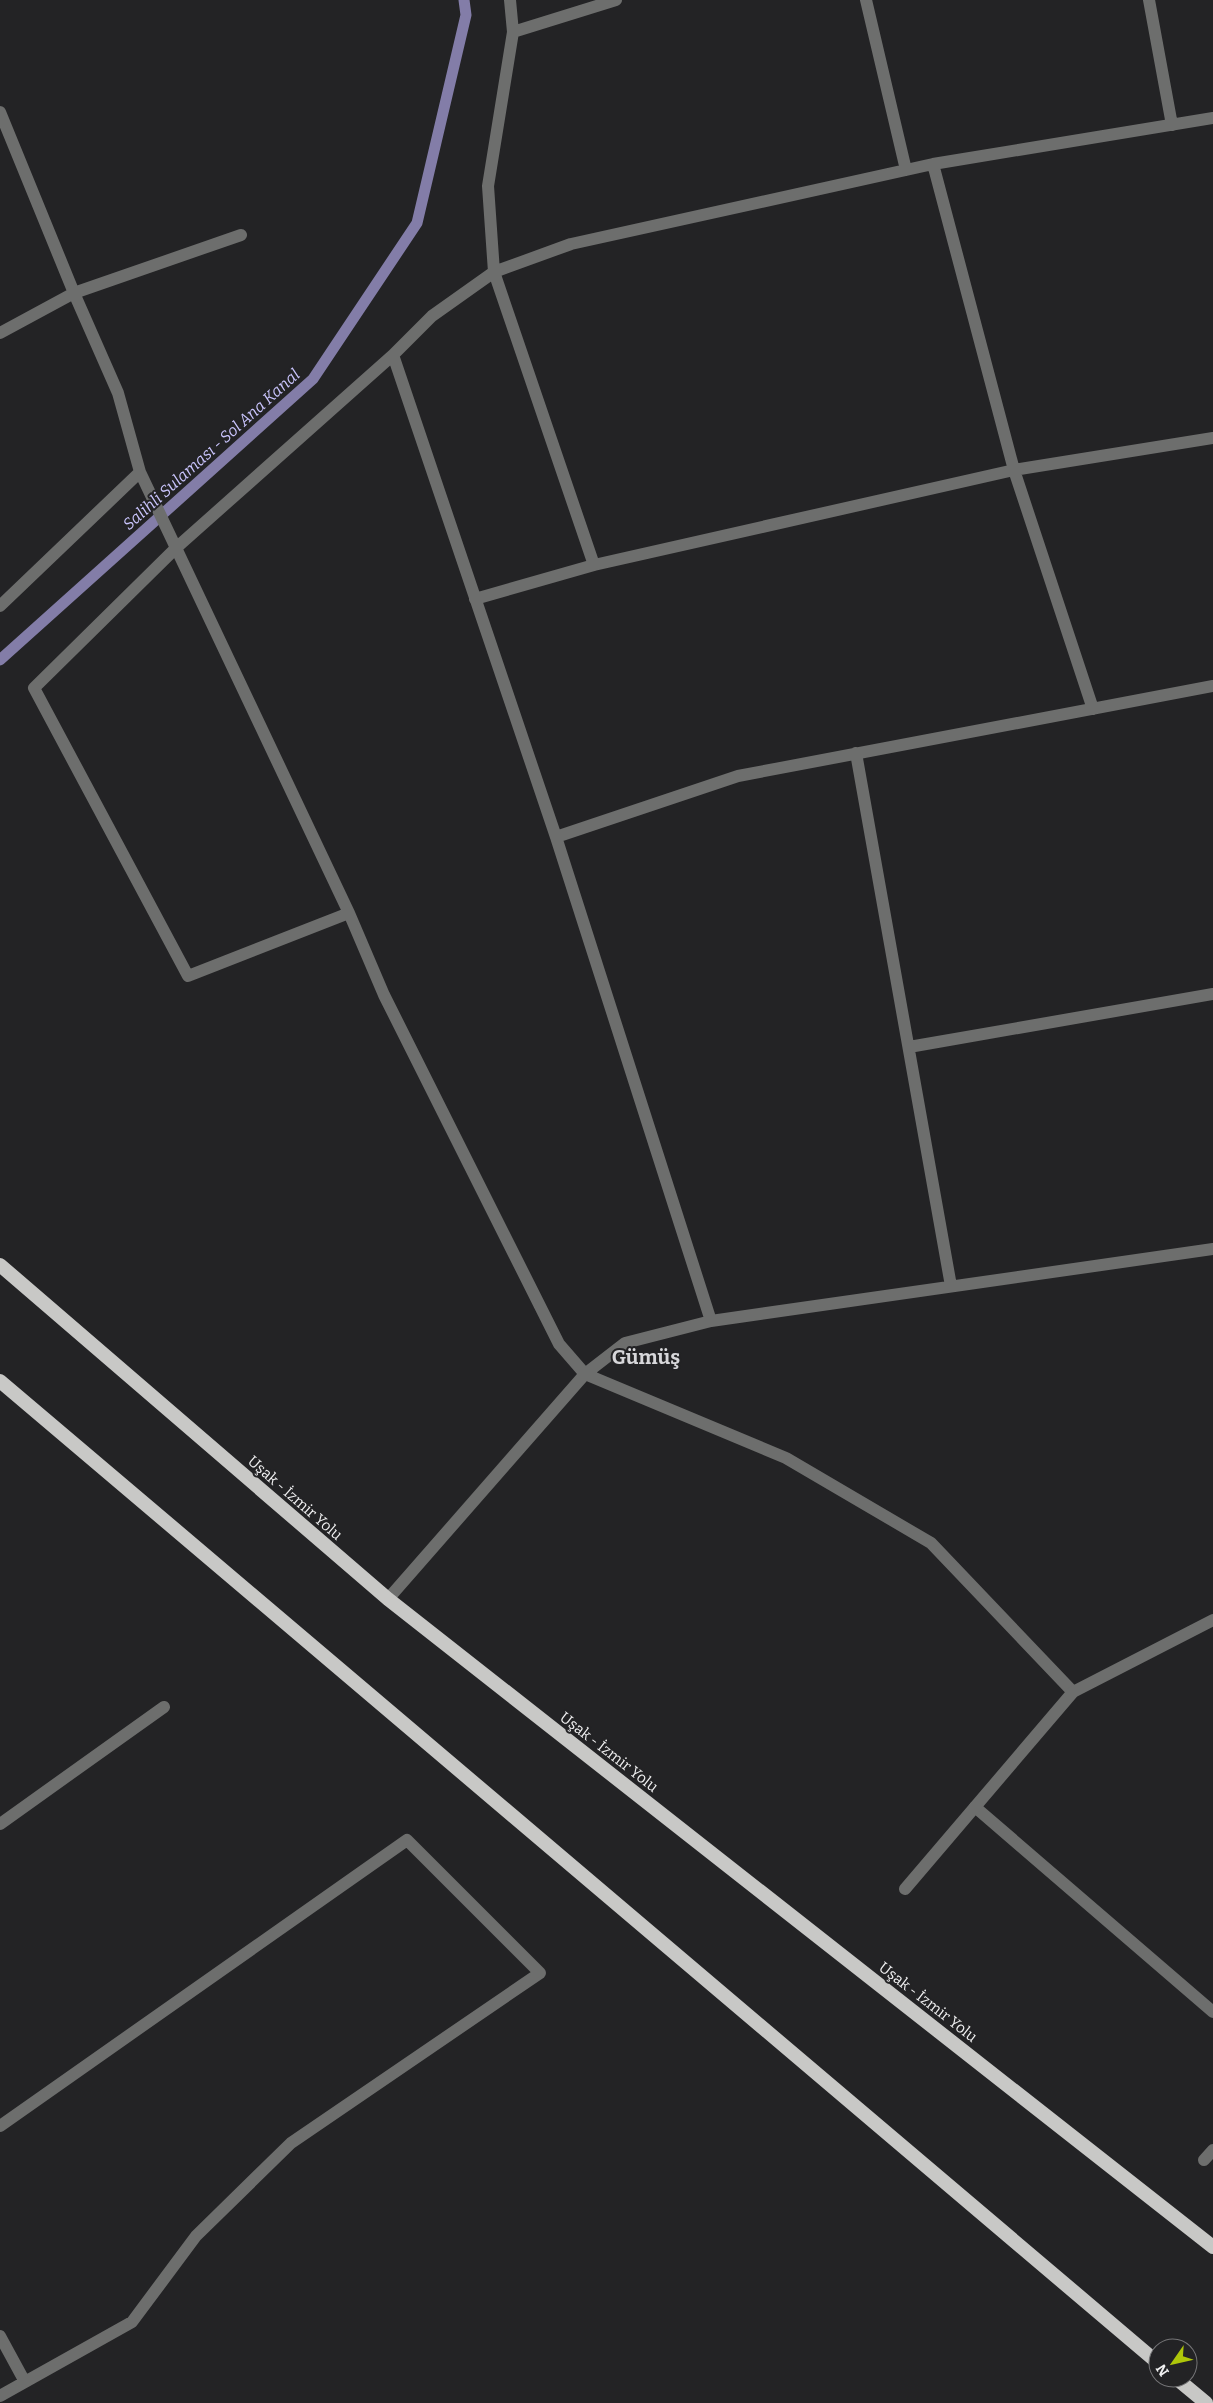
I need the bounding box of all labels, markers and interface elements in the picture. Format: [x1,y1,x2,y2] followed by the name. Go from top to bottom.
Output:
[119,365,304,534] water label: Salihli Sulaması - Sol Ana Kanal
[612,1345,680,1369] district label: Gümüş
[244,1452,346,1544] street label: Uşak - İzmir Yolu
[556,1708,662,1796] street label: Uşak - İzmir Yolu
[875,1958,981,2046] street label: Uşak - İzmir Yolu
[1148,2338,1198,2388] north arrow
[1152,2361,1173,2379] text: N

